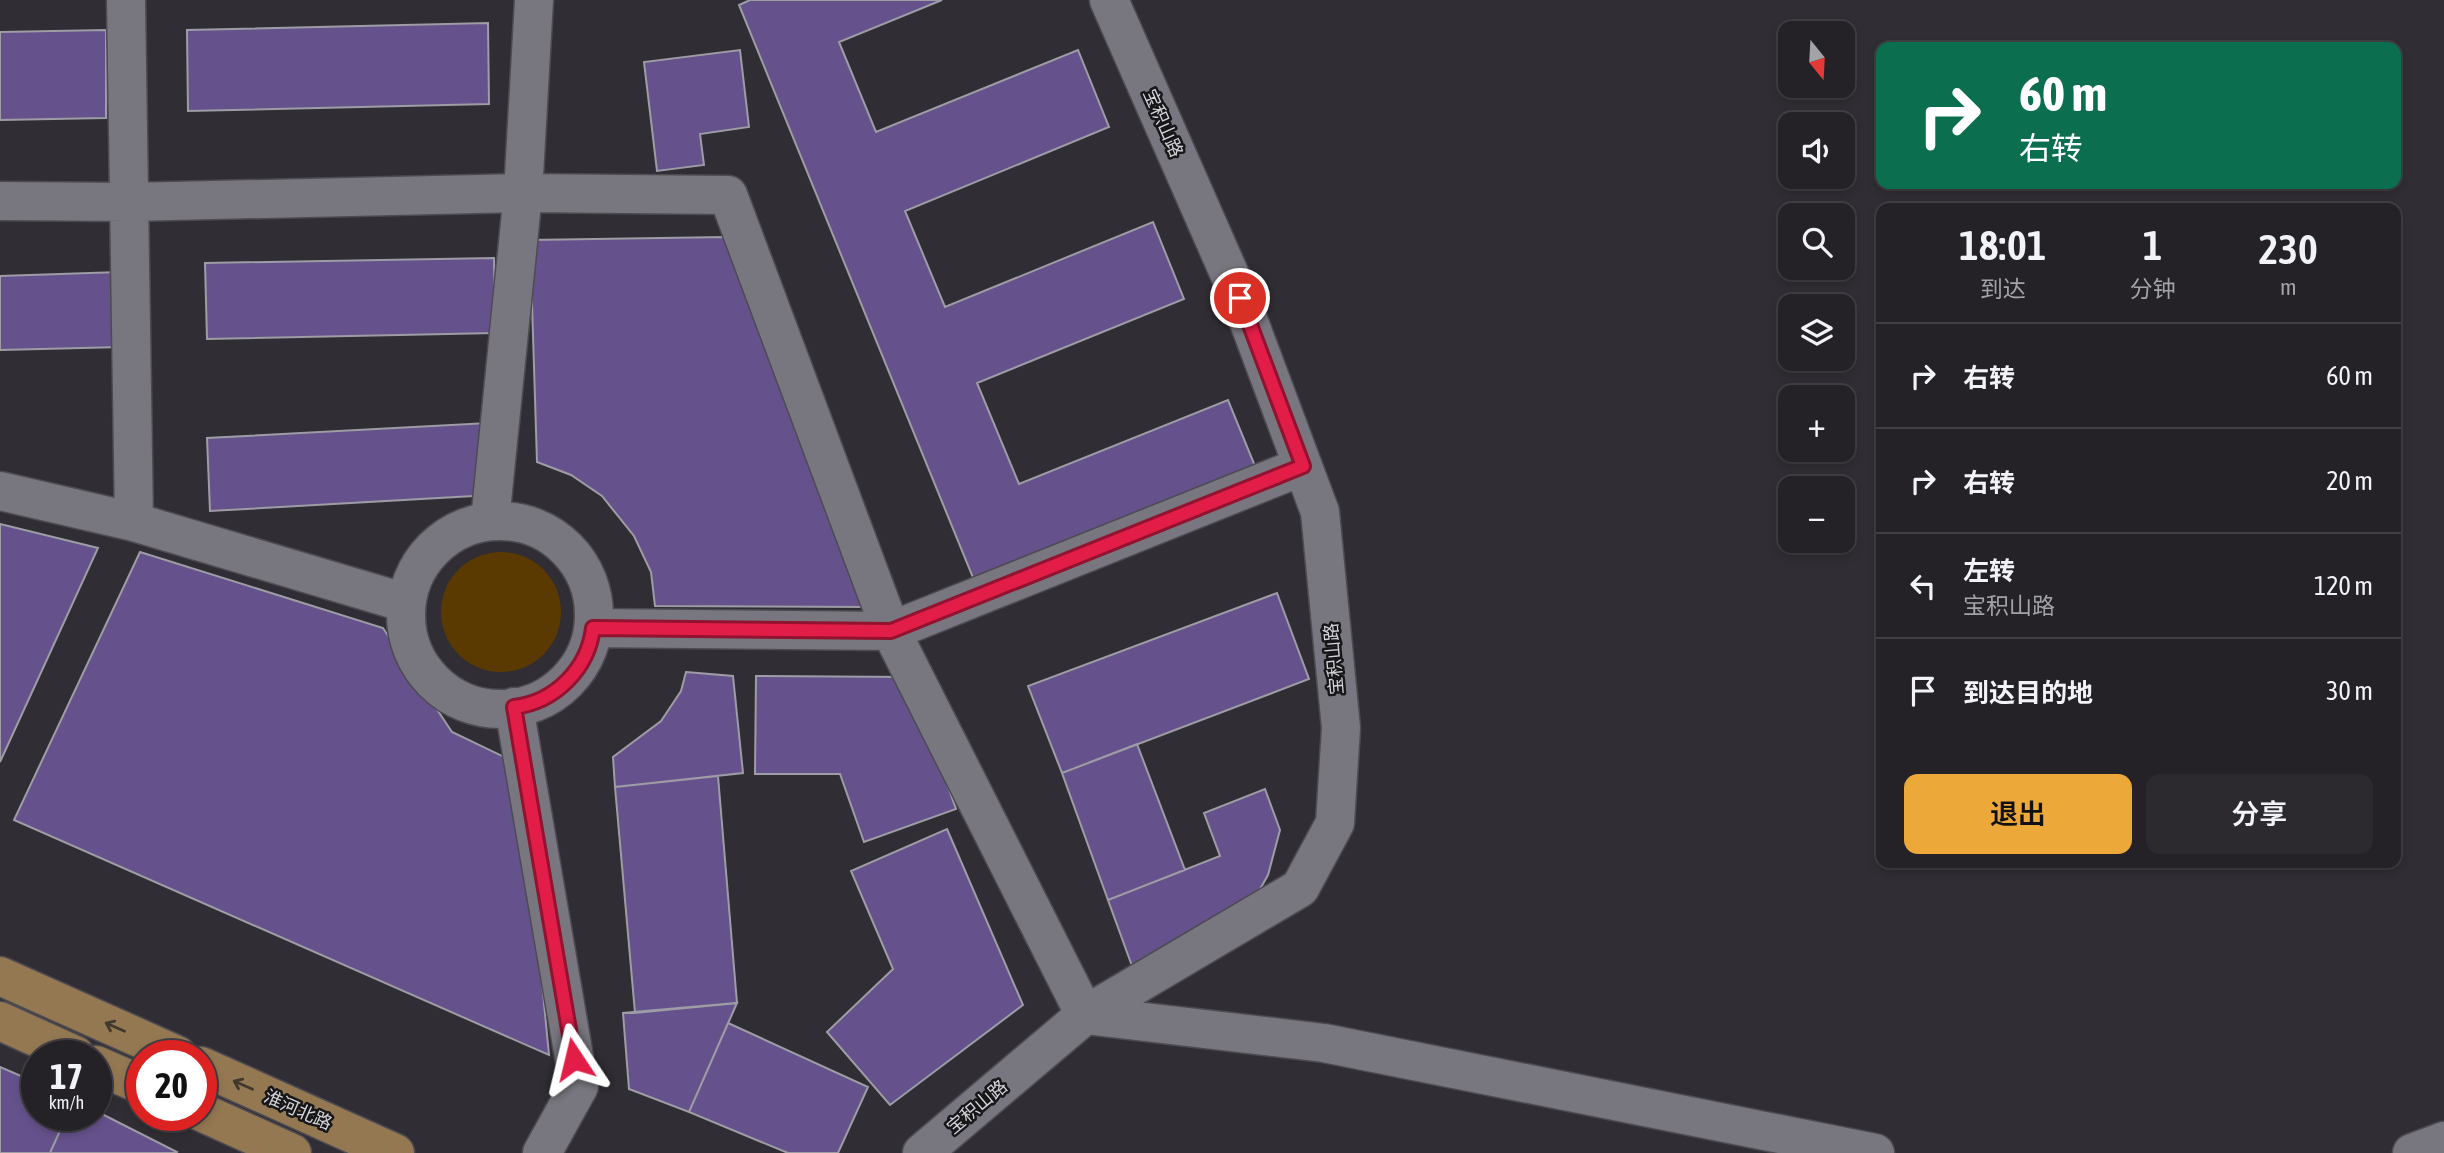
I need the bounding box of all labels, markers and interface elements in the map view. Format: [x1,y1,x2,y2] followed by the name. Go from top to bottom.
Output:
[1778,21,1855,98] north arrow
[1778,21,1855,553] map controls
[2019,65,2107,121] text: 60 m
[1904,70,1995,161] icon: right
[1139,86,1188,160] street label: 宝积山路
[1778,112,1855,189] button: sound
[2019,130,2083,167] text: 右转
[1778,203,1855,280] button: search
[1959,221,2046,269] text: 18:01
[2143,221,2162,269] text: 1
[2259,225,2318,273] text: 230
[1210,268,1270,328] pin
[2280,274,2297,300] text: m
[1980,276,2026,302] text: 到达
[2130,276,2176,302] text: 分钟
[1221,279,1259,317] icon: arrive
[1778,294,1855,371] button: layers
[1904,357,1942,395] icon: right
[2326,361,2373,391] text: 60 m
[1963,363,2015,393] text: 右转
[1778,385,1855,462] button: +
[1904,462,1942,500] icon: right
[2326,466,2373,496] text: 20 m
[1963,468,2015,498] text: 右转
[1778,476,1855,553] button: −
[1963,556,2015,586] text: 左转
[1904,567,1942,605] icon: left
[2314,571,2373,601] text: 120 m
[1963,593,2055,619] text: 宝积山路
[1320,622,1347,696] street label: 宝积山路
[1904,672,1942,710] icon: arrive
[2326,676,2373,706] text: 30 m
[1963,678,2093,708] text: 到达目的地
[1904,774,2132,854] button: 退出
[2146,774,2373,854] button: 分享
[105,1020,126,1033] one-way arrow
[537,1022,611,1096] position arrow
[126,1040,217,1131] speed limit sign: 20
[50,1056,83,1096] text: 17
[942,1075,1011,1138] street label: 宝积山路
[233,1078,254,1091] one-way arrow
[261,1085,335,1134] street label: 淮河北路
[49,1092,84,1113] text: km/h

